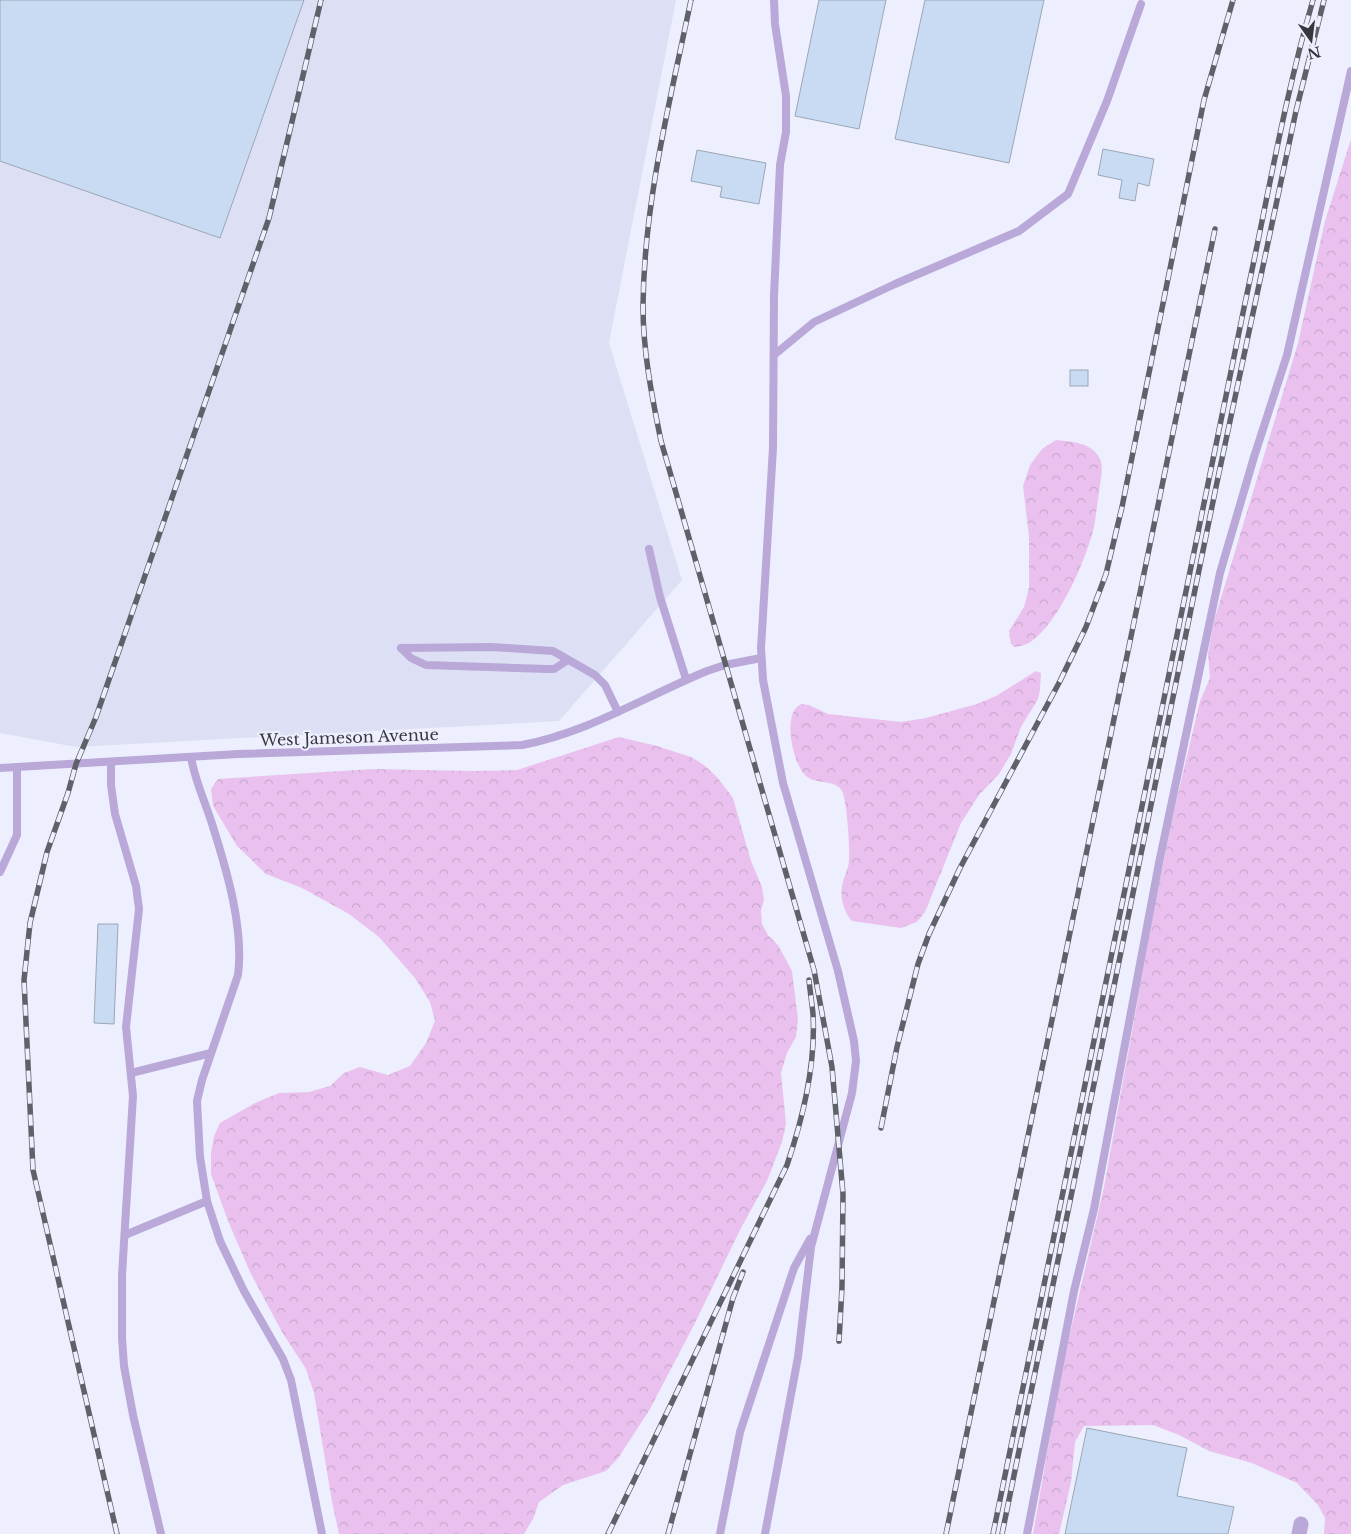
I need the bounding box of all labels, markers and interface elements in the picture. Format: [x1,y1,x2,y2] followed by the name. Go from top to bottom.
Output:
[1286,15,1336,65] north arrow
[1306,42,1323,63] text: N
[258,724,439,750] street label: West Jameson Avenue

